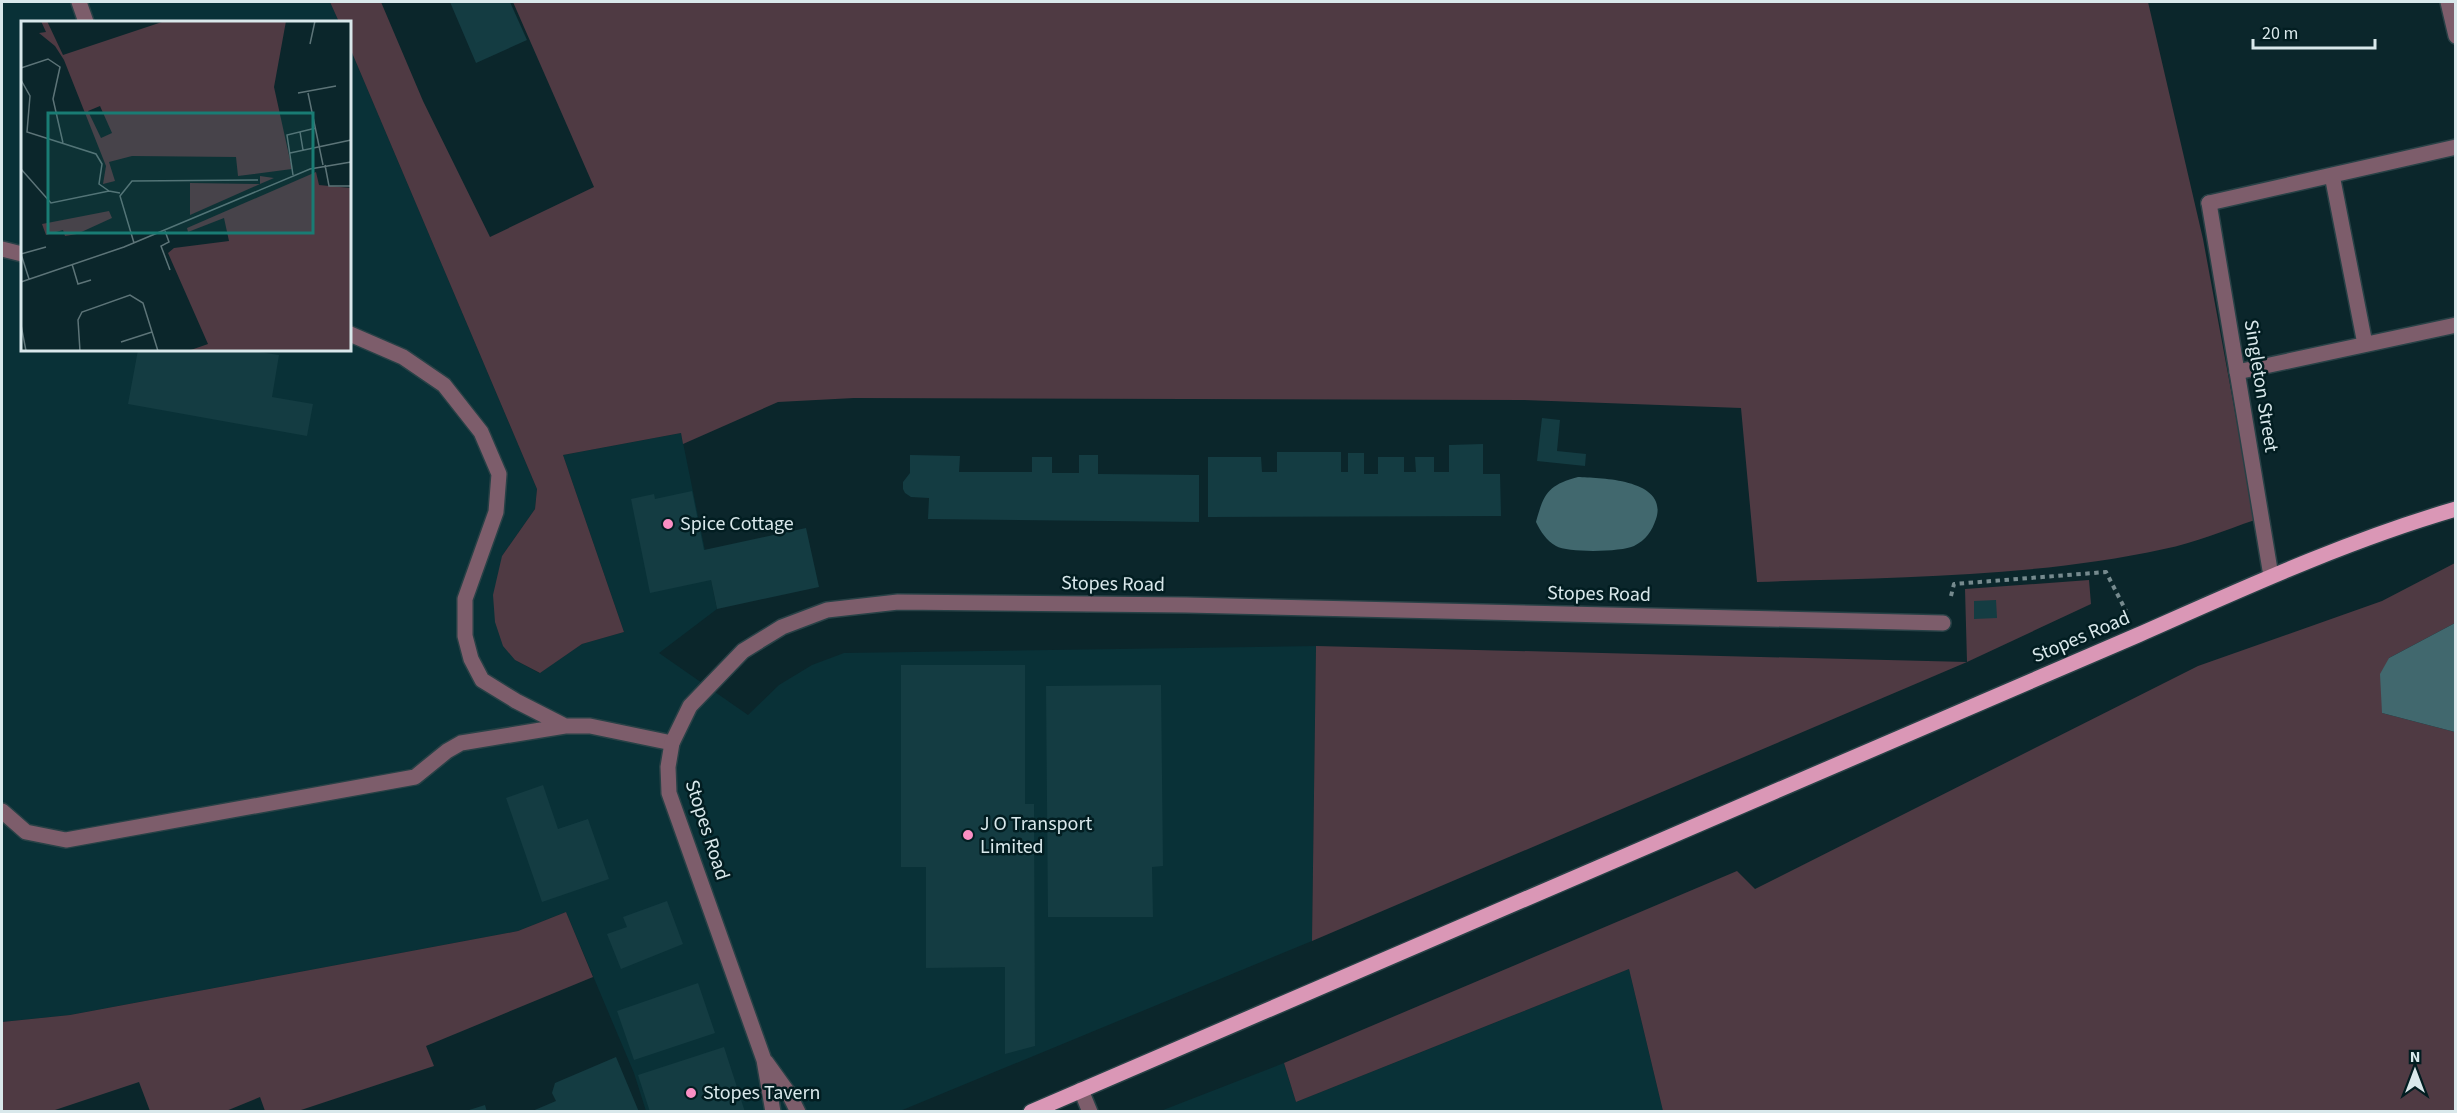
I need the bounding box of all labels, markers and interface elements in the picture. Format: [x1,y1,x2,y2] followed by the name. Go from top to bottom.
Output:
[2253,12,2374,50] scale bar
[21,21,351,351] inset map
[2262,21,2298,46] text: 20 m
[2237,318,2285,455] street label: Singleton Street
[680,510,794,538] place label: Spice Cottage
[661,517,675,531] marker: Spice Cottage
[1061,569,1165,599] street label: Stopes Road
[1547,579,1651,609] street label: Stopes Road
[2028,604,2134,670] street label: Stopes Road
[678,776,736,884] street label: Stopes Road
[980,810,1092,861] place label: J O Transport Limited
[961,828,975,842] marker: J O Transport Limited
[2385,1041,2445,1101] north arrow
[2410,1046,2420,1068] text: N
[703,1079,820,1107] place label: Stopes Tavern
[684,1086,698,1100] marker: Stopes Tavern

